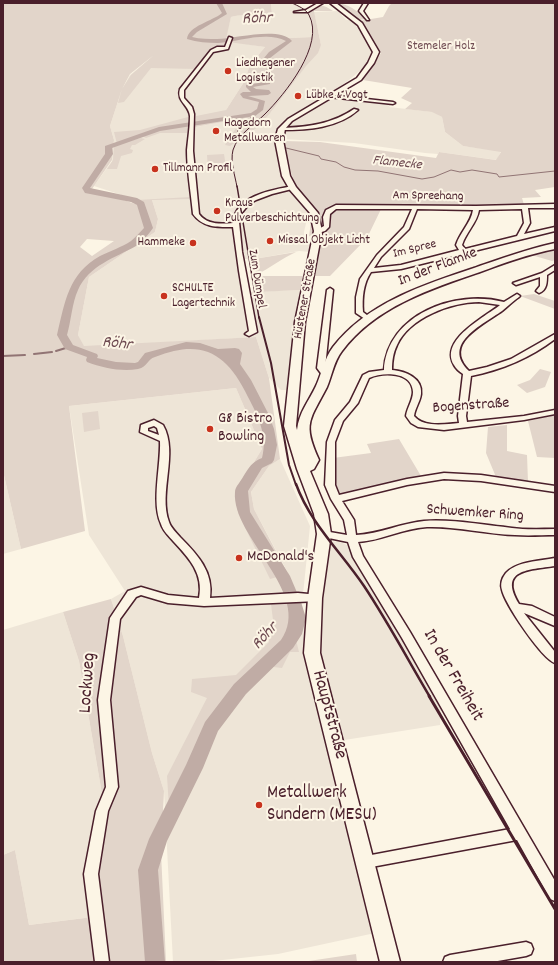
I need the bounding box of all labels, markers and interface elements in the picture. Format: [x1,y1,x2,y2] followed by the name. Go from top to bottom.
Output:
[242,9,272,31] water label: Röhr
[407,39,475,55] park label: Stemeler Holz
[236,56,295,87] place label: Liedhegener Logistik
[223,66,233,76] marker: Liedhegener Logistik
[306,88,368,104] place label: Lübke & Vogt
[293,91,303,101] marker: Lübke & Vogt
[224,116,285,147] place label: Hagedorn Metallwaren
[211,126,221,136] marker: Hagedorn Metallwaren
[372,153,422,175] water label: Flamecke
[163,161,232,177] place label: Tillmann Profil
[150,164,160,174] marker: Tillmann Profil
[392,189,464,205] street label: Am Spreehang
[225,196,319,227] place label: Kraus Pulverbeschichtung
[212,206,222,216] marker: Kraus Pulverbeschichtung
[278,233,370,249] place label: Missal Objekt Licht
[138,235,185,251] place label: Hammeke
[265,236,275,246] marker: Missal Objekt Licht
[392,237,438,263] street label: Im Spree
[188,238,198,248] marker: Hammeke
[396,244,480,292] street label: In der Flamke
[244,248,268,310] street label: Zum Dümpel
[291,258,321,340] street label: Hüstener Straße
[172,281,235,312] place label: SCHULTE Lagertechnik
[159,291,169,301] marker: SCHULTE Lagertechnik
[101,333,133,357] water label: Röhr
[432,395,510,419] street label: Bogenstraße
[218,410,272,448] place label: G8 Bistro Bowling
[205,424,215,434] marker: G8 Bistro Bowling
[426,501,524,527] street label: Schwemker Ring
[247,548,314,568] place label: McDonald's
[234,553,244,563] marker: McDonald's
[248,619,284,655] water label: Röhr
[416,626,488,726] street label: In der Freiheit
[76,652,102,714] street label: Lockweg
[305,668,351,762] street label: Hauptstraße
[267,783,377,827] place label: Metallwerk Sundern (MESU)
[254,800,264,810] marker: Metallwerk Sundern (MESU)

